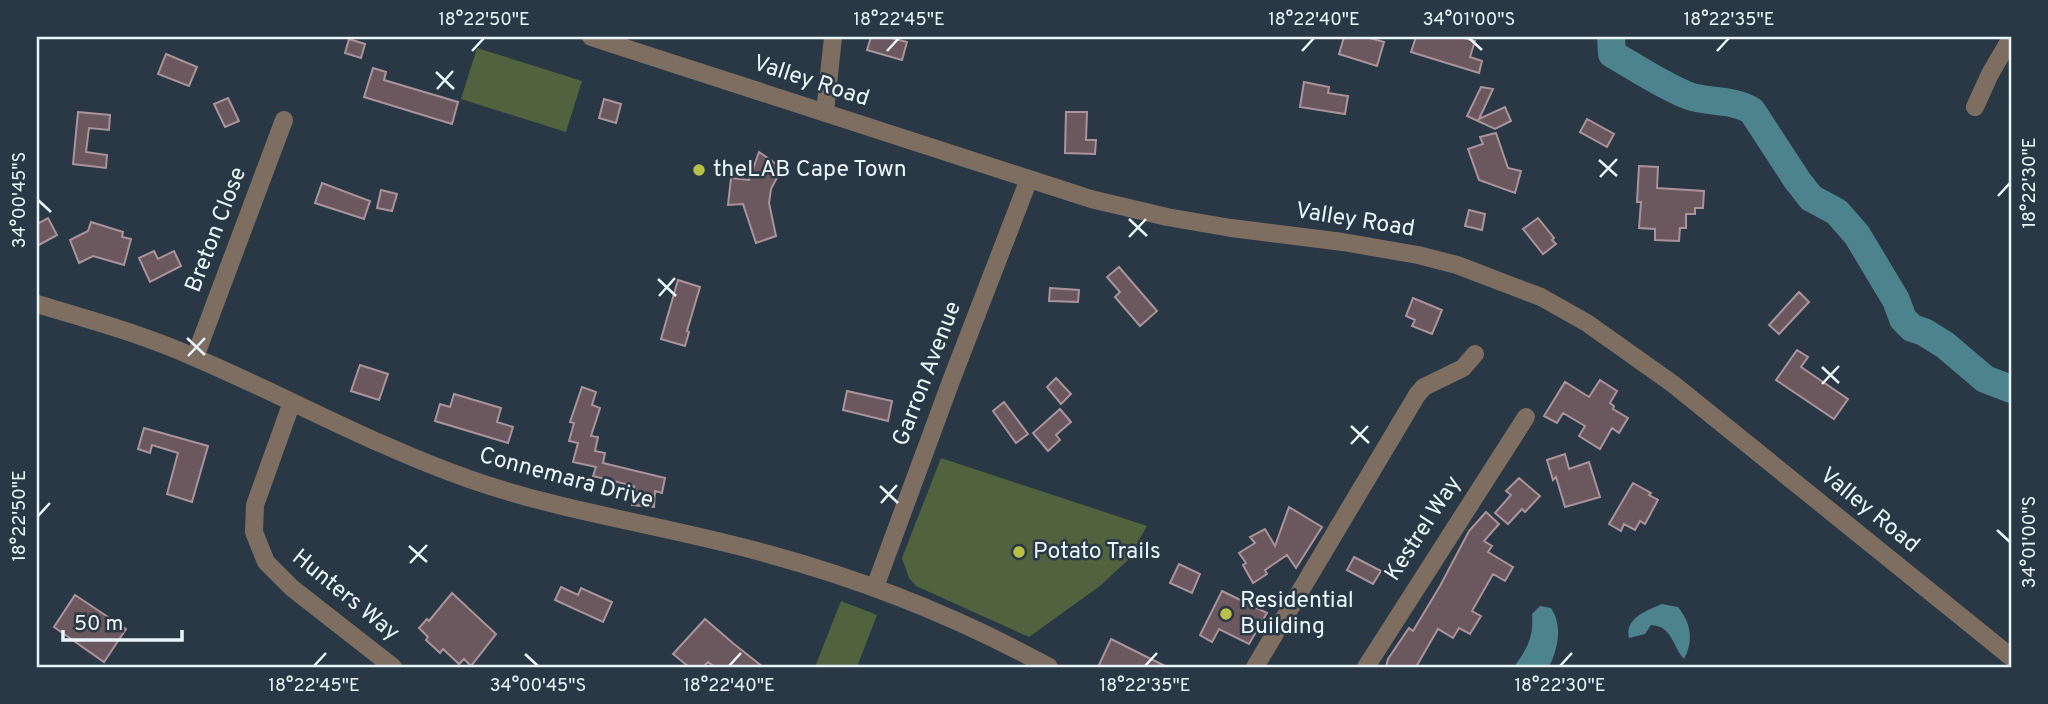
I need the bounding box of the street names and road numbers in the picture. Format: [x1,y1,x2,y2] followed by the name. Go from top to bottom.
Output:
[749,50,873,114] street label: Valley Road
[180,163,254,297] street label: Breton Close
[1293,197,1417,245] street label: Valley Road
[887,298,969,450] street label: Garron Avenue
[476,442,656,516] street label: Connemara Drive
[1813,462,1925,560] street label: Valley Road
[1379,471,1469,587] street label: Kestrel Way
[285,544,405,648] street label: Hunters Way

